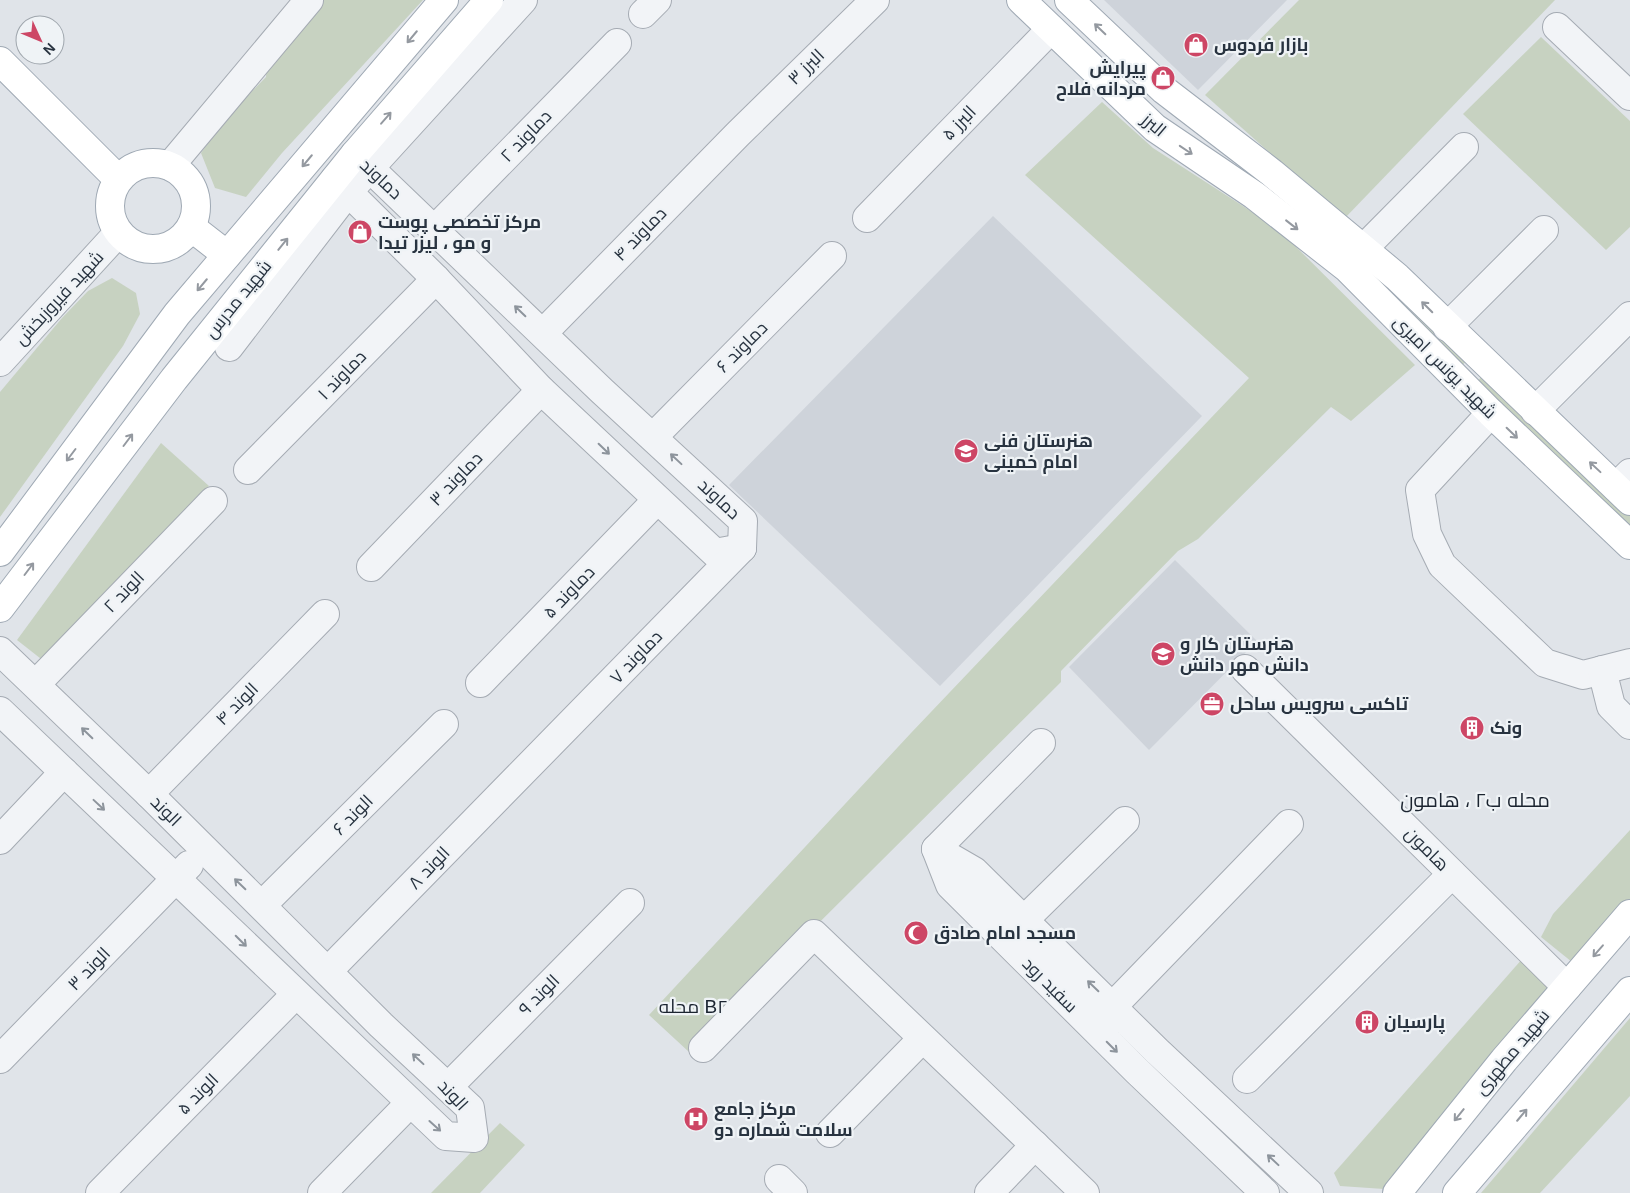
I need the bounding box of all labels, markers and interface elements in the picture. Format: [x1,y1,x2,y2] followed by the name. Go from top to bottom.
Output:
[15,15,65,65] north arrow
[1095,24,1107,36] one-way arrow
[407,30,418,43] one-way arrow
[1183,32,1209,58] shop icon: بازار فردوس
[1214,35,1308,56] place label: بازار فردوس
[40,40,59,58] text: N
[784,45,829,90] street label: البرز ۳
[1056,58,1146,101] place label: پیرایش مردانه فلاح
[1150,65,1176,91] shop icon: پیرایش مردانه فلاح
[938,102,981,145] street label: البرز ۵
[496,106,556,167] street label: دماوند ۲
[1137,109,1170,142] street label: البرز
[380,112,392,125] one-way arrow
[1179,145,1193,155] one-way arrow
[301,154,312,167] one-way arrow
[355,155,406,204] street label: دماوند
[610,203,671,266] street label: دماوند ۴
[378,212,541,254] place label: مرکز تخصصی پوست و مو ، لیزر تیدا
[347,219,373,245] shop icon: مرکز تخصصی پوست و مو ، لیزر تیدا
[1285,220,1298,231] one-way arrow
[277,237,288,250] one-way arrow
[10,247,108,350] street label: شهید فیروزبخش
[201,256,276,343] street label: شهید مدرس
[196,278,207,291] one-way arrow
[1421,301,1433,313] one-way arrow
[514,305,526,317] one-way arrow
[1389,311,1501,423] street label: شهید یونس امیری
[713,318,772,377] street label: دماوند ۶
[314,346,371,404] street label: دماوند ۱
[1506,427,1518,439] one-way arrow
[984,431,1093,474] place label: هنرستان فنی امام خمینی
[122,434,133,447] one-way arrow
[953,438,979,464] school or university icon: هنرستان فنی امام خمینی
[597,443,610,455] one-way arrow
[65,448,76,461] one-way arrow
[426,448,487,511] street label: دماوند ۳
[670,453,683,465] one-way arrow
[1588,461,1601,473] one-way arrow
[693,475,744,524] street label: دماوند
[539,562,599,623] street label: دماوند ۵
[24,563,35,576] one-way arrow
[100,567,149,617] street label: الوند ۲
[606,626,667,688] street label: دماوند ۷
[1180,634,1309,676] place label: هنرستان کار و دانش مهر دانش
[1150,641,1176,667] school or university icon: هنرستان کار و دانش مهر دانش
[212,679,263,730] street label: الوند ۴
[1199,691,1225,717] office icon: تاکسی سرویس ساحل
[1230,694,1408,715] place label: تاکسی سرویس ساحل
[1459,715,1485,741] building icon: ونک
[1490,718,1522,739] place label: ونک
[80,727,93,739] one-way arrow
[1400,789,1550,813] district label: محله ب۲ ، هامون
[329,791,378,840] street label: الوند ۶
[146,792,185,831] street label: الوند
[92,799,105,811] one-way arrow
[1400,823,1453,876] street label: هامون
[404,843,455,894] street label: الوند ۸
[234,878,246,890] one-way arrow
[903,920,929,946] mosque icon: مسجد امام صادق
[934,923,1076,945] place label: مسجد امام صادق
[235,935,248,947] one-way arrow
[64,943,115,995] street label: الوند ۳
[1592,945,1604,958] one-way arrow
[1018,953,1082,1017] street label: سفید رود
[515,971,564,1020] street label: الوند ۹
[1087,980,1099,992] one-way arrow
[659,996,727,1017] district label: محله B۲
[1471,1005,1554,1099] street label: شهید مطهری
[1354,1009,1380,1035] building icon: پارسیان
[1384,1012,1445,1034] place label: پارسیان
[1106,1040,1118,1053] one-way arrow
[412,1053,424,1065] one-way arrow
[173,1069,223,1119] street label: الوند ۵
[433,1076,472,1115] street label: الوند
[714,1099,853,1141] place label: مرکز جامع سلامت شماره دو
[683,1106,709,1132] hospital icon: مرکز جامع سلامت شماره دو
[1454,1109,1465,1122] one-way arrow
[1517,1109,1528,1122] one-way arrow
[428,1120,441,1132] one-way arrow
[1267,1154,1280,1166] one-way arrow

